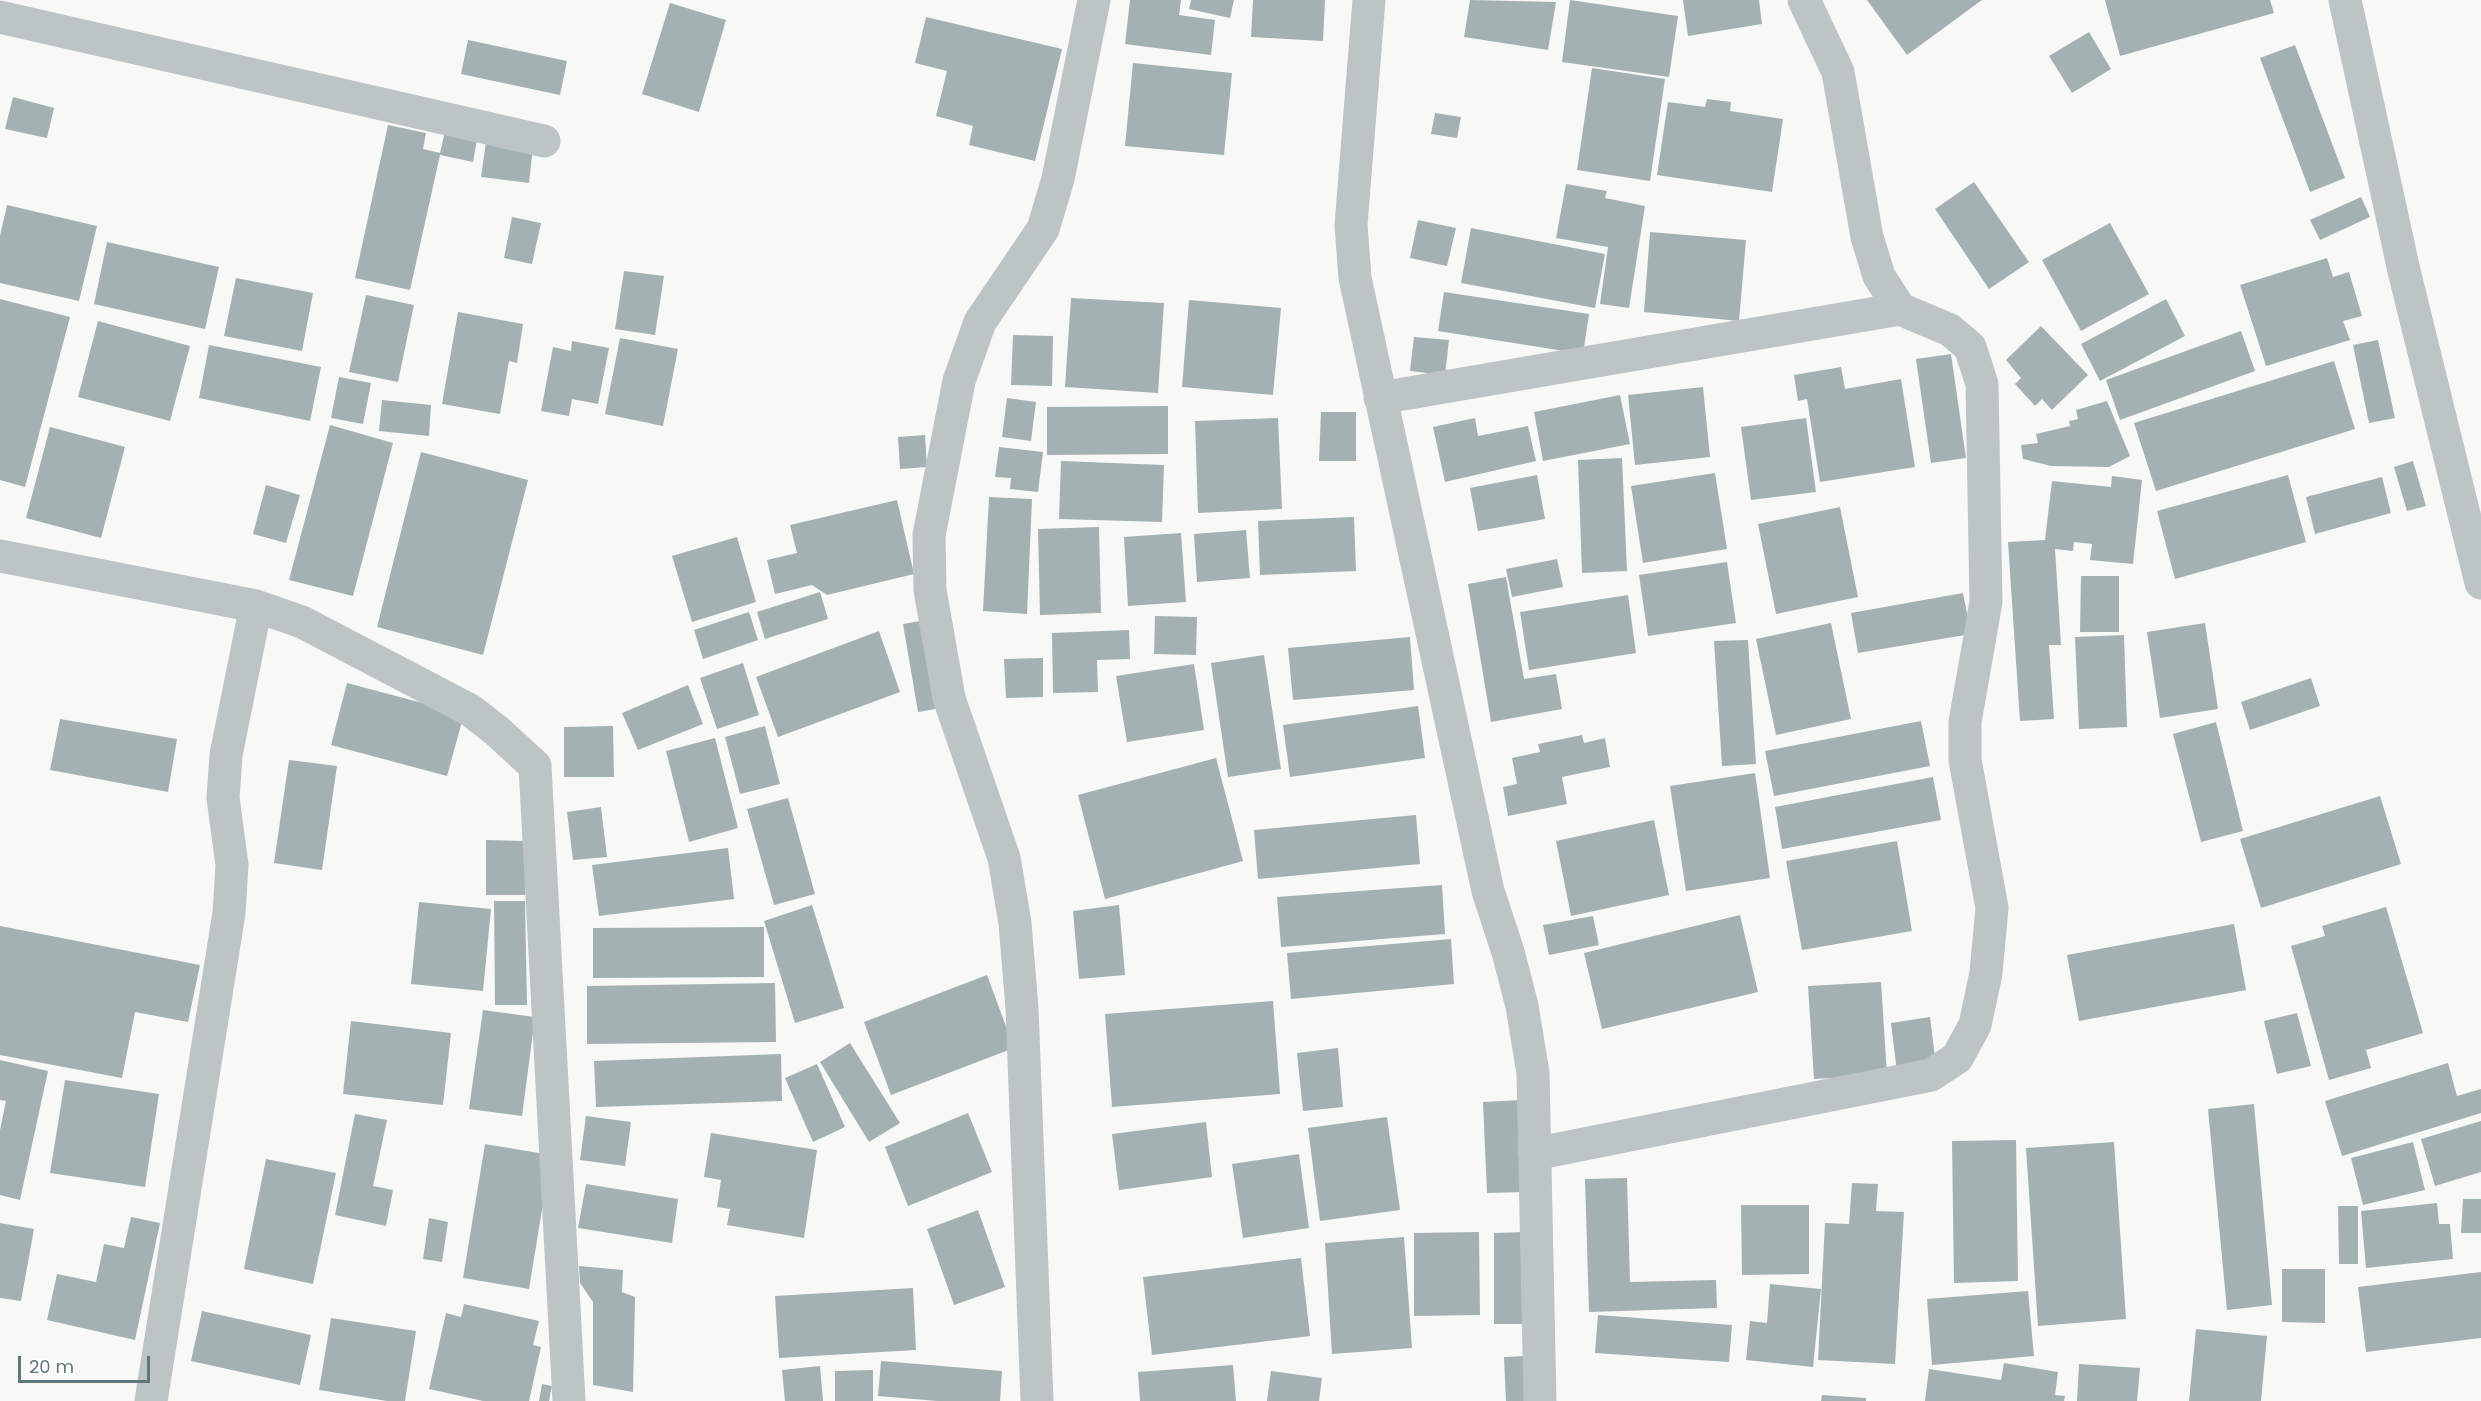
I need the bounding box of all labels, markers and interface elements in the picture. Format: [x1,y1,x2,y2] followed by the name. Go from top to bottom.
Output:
[21,1344,153,1382] scale bar
[29,1354,74,1379] text: 20 m

